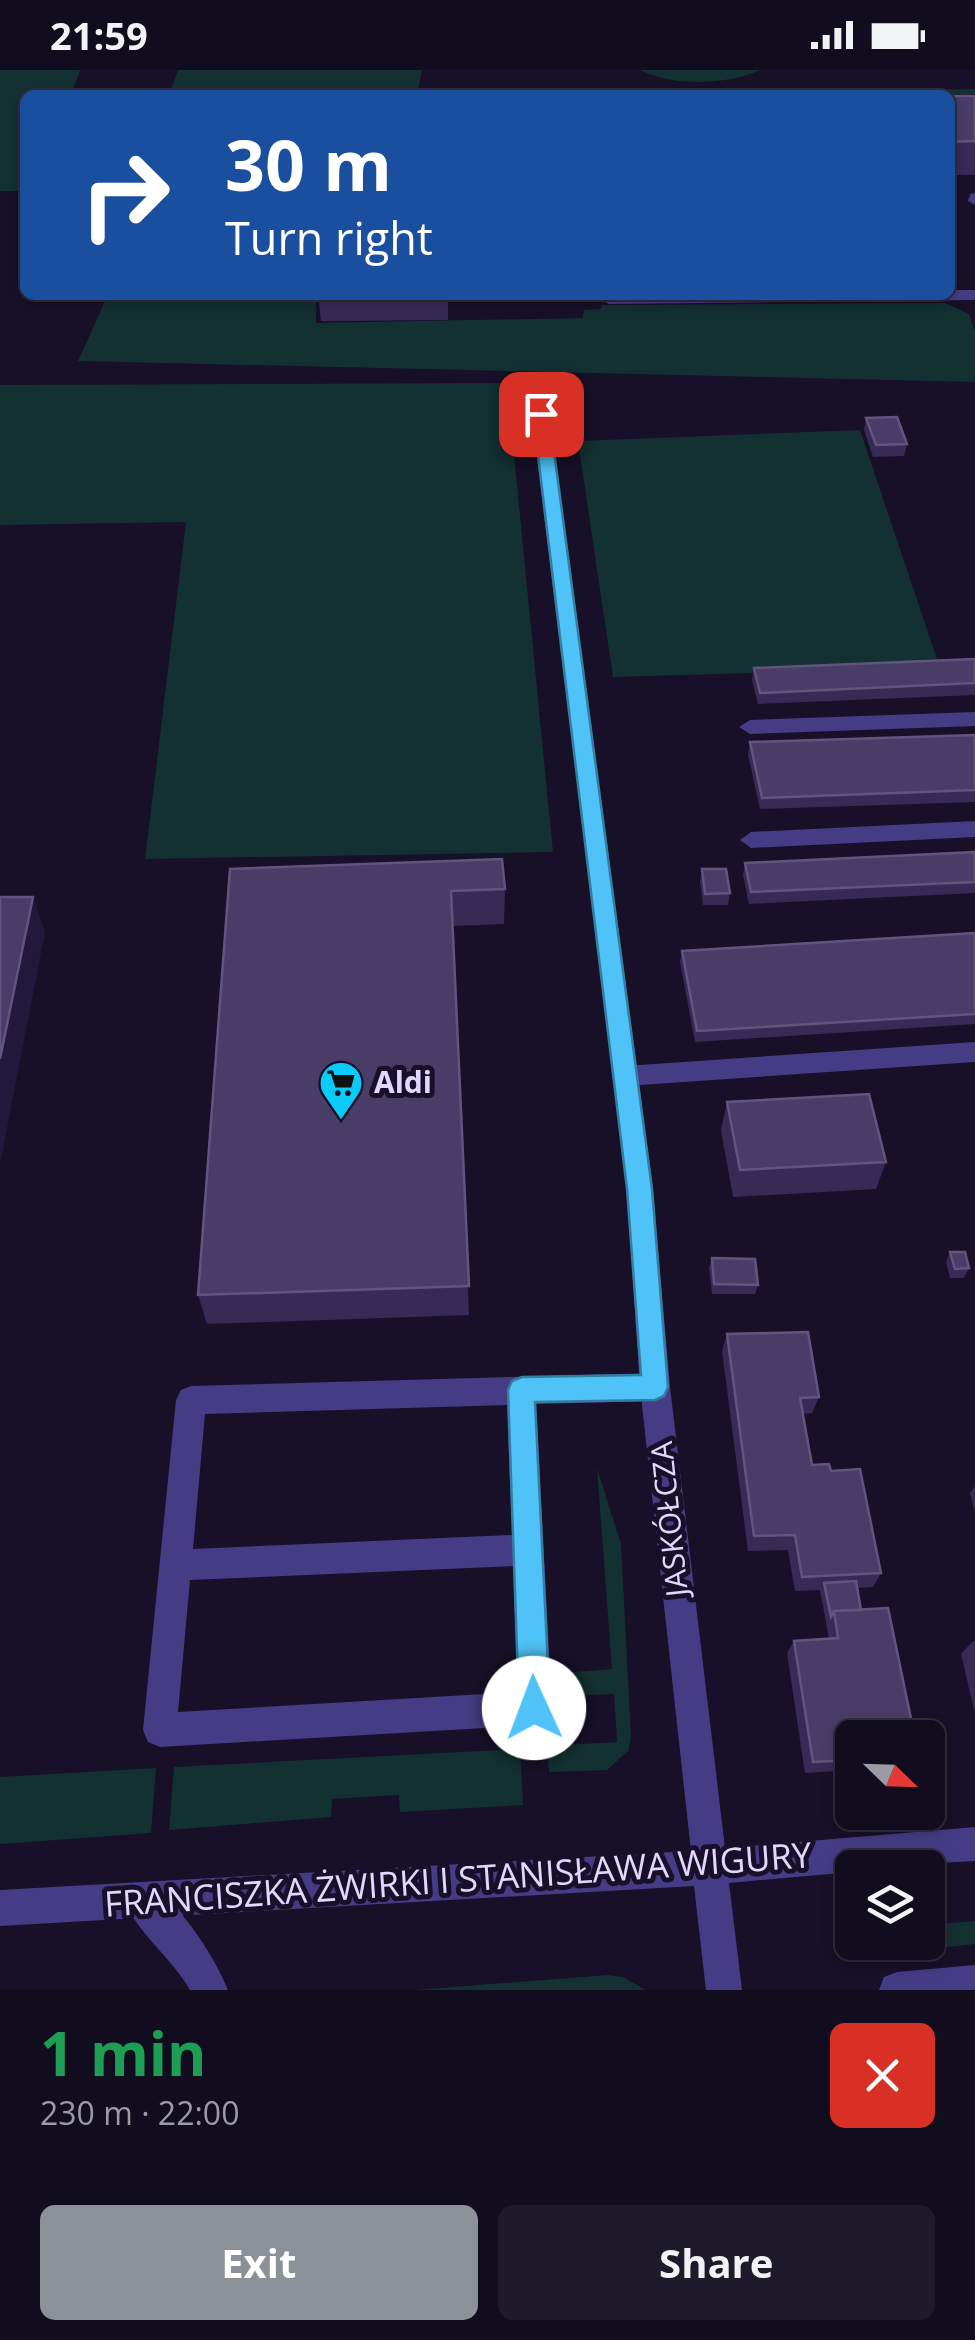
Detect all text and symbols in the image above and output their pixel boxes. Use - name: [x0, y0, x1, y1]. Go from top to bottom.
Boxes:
- text: 21:59: [50, 9, 148, 61]
- text: 30 m: [225, 116, 392, 212]
- icon: right: [60, 130, 190, 260]
- text: Turn right: [225, 207, 433, 268]
- pin: [499, 372, 584, 457]
- icon: arrive: [514, 387, 569, 442]
- supermarket icon: Aldi: [318, 1060, 364, 1121]
- place label: Aldi: [374, 1061, 432, 1102]
- street label: JASKÓŁCZA: [640, 1439, 697, 1602]
- position arrow: [482, 1656, 586, 1760]
- north arrow: [835, 1720, 945, 1830]
- map controls: [835, 1720, 945, 1960]
- street label: FRANCISZKA ŻWIRKI I STANISŁAWA WIGURY: [103, 1830, 814, 1927]
- button: layers: [835, 1850, 945, 1960]
- text: 1 min: [40, 2012, 207, 2094]
- button: close: [830, 2023, 935, 2128]
- text: 230 m · 22:00: [40, 2091, 239, 2134]
- button: Exit: [40, 2205, 478, 2320]
- button: Share: [498, 2205, 935, 2320]

